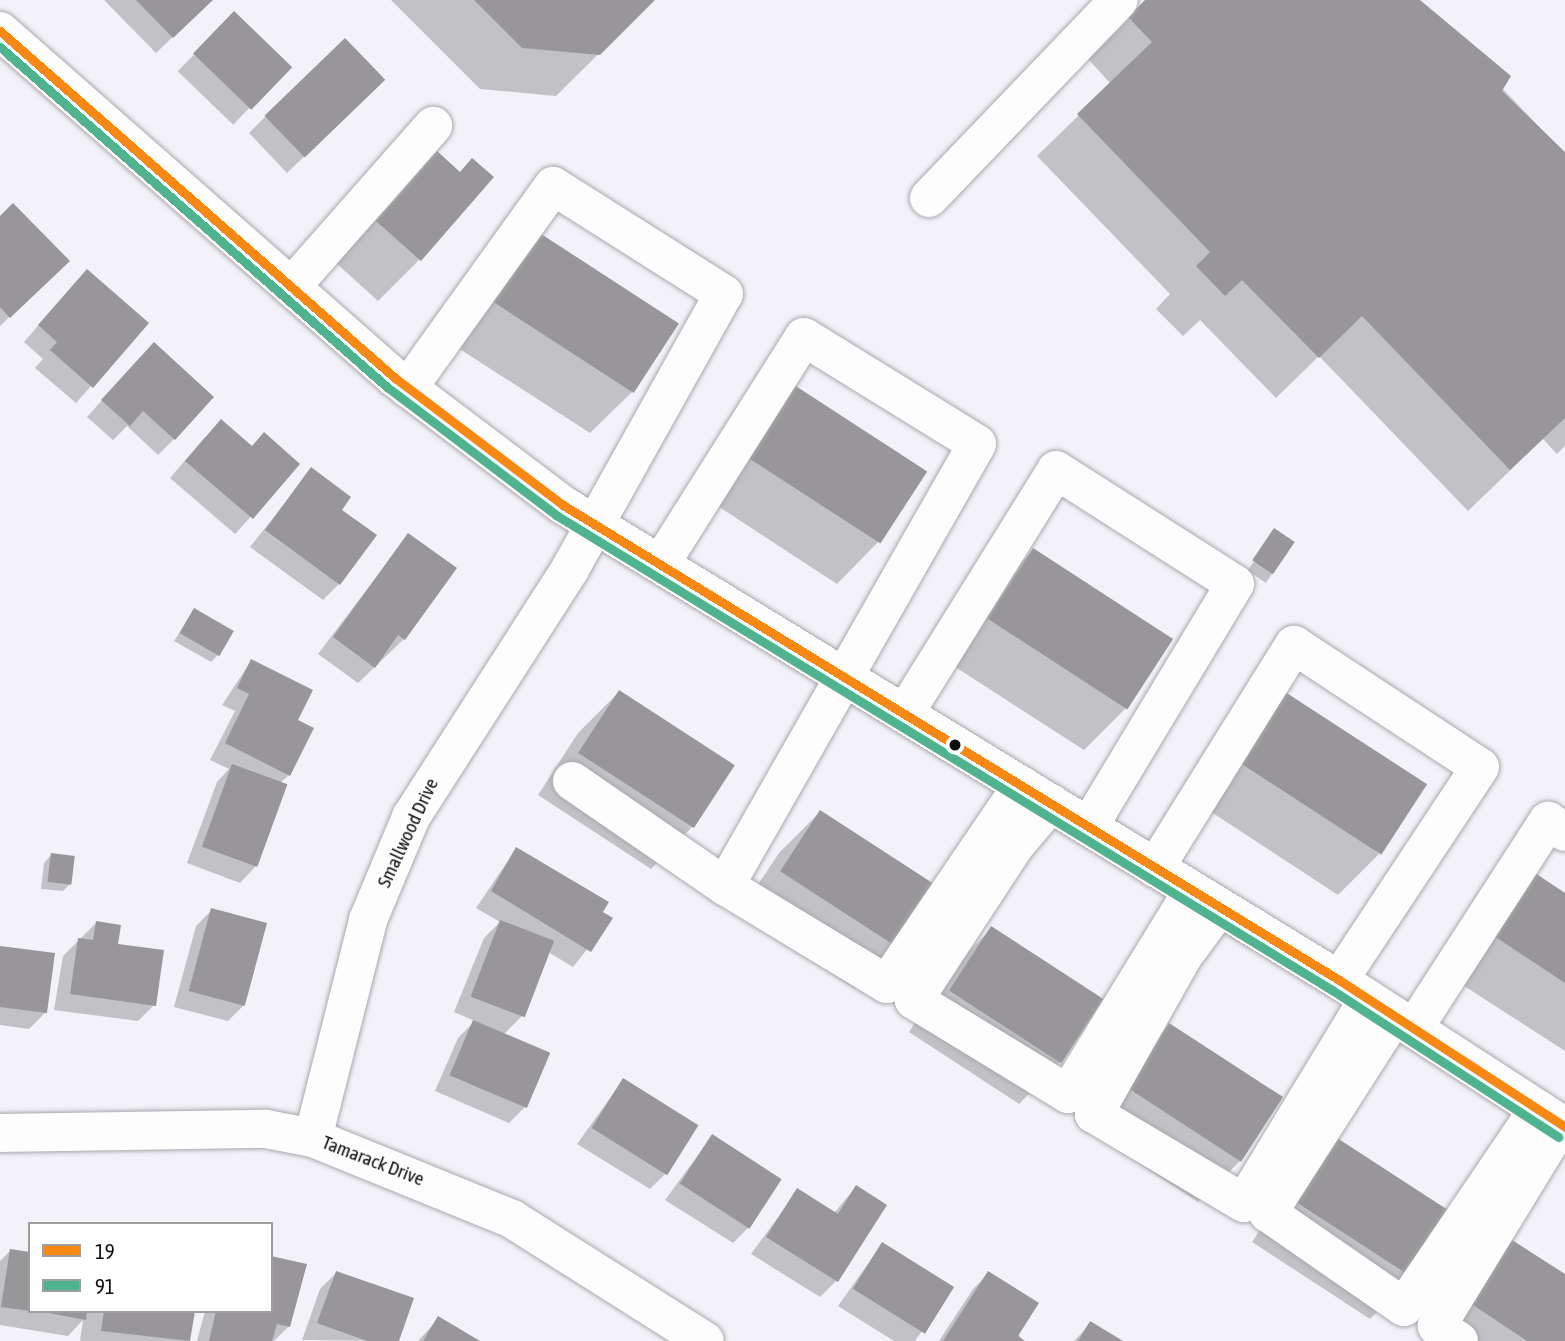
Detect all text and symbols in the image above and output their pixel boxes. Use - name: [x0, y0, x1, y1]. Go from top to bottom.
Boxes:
- unlabelled marker: [948, 738, 962, 752]
- street label: Smallwood Drive: [373, 775, 443, 891]
- street label: Tamarack Drive: [319, 1131, 427, 1191]
- legend: [28, 1222, 273, 1313]
- text: 19: [95, 1239, 115, 1263]
- text: 91: [95, 1274, 115, 1298]

